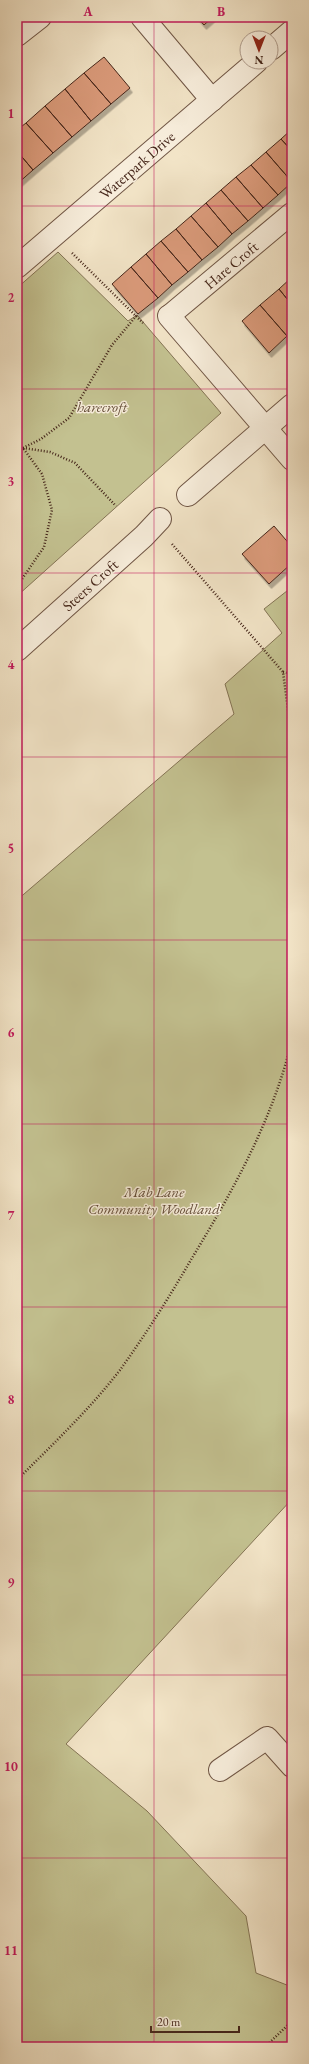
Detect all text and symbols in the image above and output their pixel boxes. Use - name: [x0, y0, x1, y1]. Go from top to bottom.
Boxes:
- text: A: [82, 3, 93, 20]
- text: B: [217, 3, 225, 20]
- north arrow: [239, 30, 279, 70]
- text: N: [254, 53, 263, 67]
- text: 1: [8, 105, 15, 122]
- street label: Waterpark Drive: [95, 127, 179, 203]
- street label: Hare Croft: [200, 237, 262, 293]
- text: 2: [8, 289, 15, 306]
- park label: harecroft: [77, 397, 128, 416]
- text: 3: [8, 473, 15, 490]
- street label: Steers Croft: [58, 555, 122, 615]
- text: 4: [8, 656, 15, 673]
- text: 5: [8, 840, 14, 857]
- text: 6: [8, 1024, 15, 1041]
- park label: Mab Lane Community Woodland: [88, 1182, 220, 1218]
- text: 7: [8, 1207, 15, 1224]
- text: 8: [8, 1391, 15, 1408]
- text: 9: [8, 1574, 15, 1591]
- text: 10: [4, 1758, 18, 1775]
- text: 11: [4, 1942, 18, 1959]
- scale bar: [151, 2008, 239, 2034]
- text: 20 m: [157, 2014, 181, 2030]

